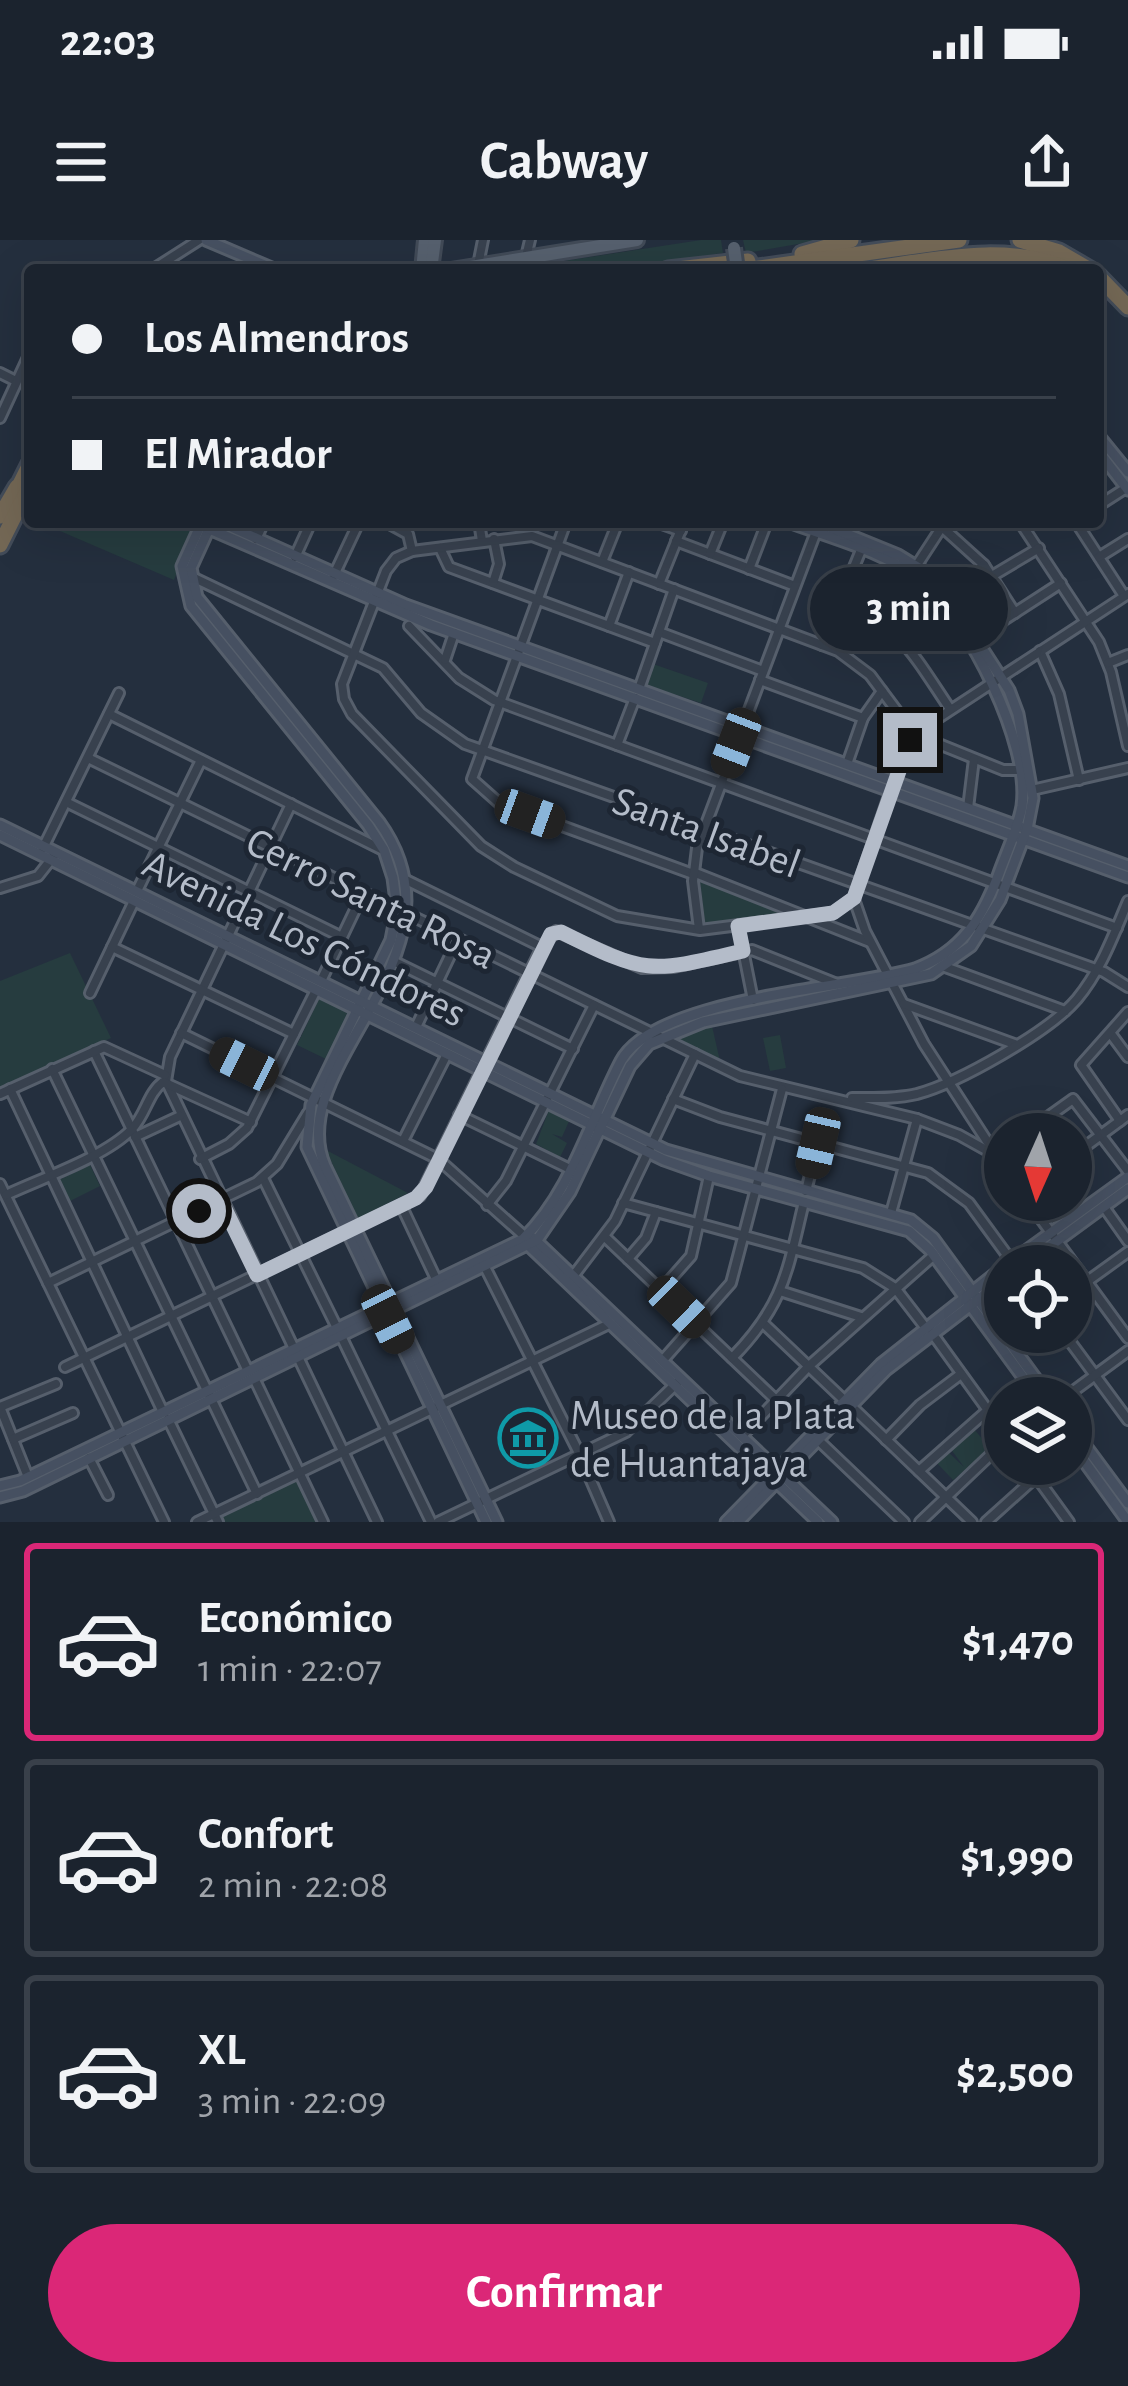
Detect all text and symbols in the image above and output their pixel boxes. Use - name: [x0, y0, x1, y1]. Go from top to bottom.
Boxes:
- text: 22:03: [60, 19, 156, 64]
- icon: menu: [48, 129, 114, 195]
- icon: share: [1014, 129, 1080, 195]
- text: Cabway: [480, 135, 648, 189]
- text: Los Almendros: [144, 316, 409, 361]
- text: El Mirador: [144, 432, 332, 477]
- callout: 3 min: [811, 566, 1009, 650]
- text: 3 min: [867, 589, 951, 628]
- car: [706, 703, 766, 783]
- route end: [883, 713, 937, 767]
- street label: Santa Isabel: [607, 780, 806, 886]
- car: [490, 785, 570, 843]
- street label: Cerro Santa Rosa: [240, 820, 502, 977]
- street label: Avenida Los Cóndores: [136, 843, 472, 1035]
- car: [204, 1032, 284, 1096]
- car: [792, 1104, 844, 1182]
- north arrow: [984, 1113, 1092, 1221]
- map controls: [984, 1113, 1092, 1485]
- route start: [172, 1184, 226, 1238]
- button: locate: [984, 1245, 1092, 1353]
- car: [641, 1269, 717, 1345]
- car: [356, 1279, 420, 1359]
- button: layers: [984, 1377, 1092, 1485]
- place label: Museo de la Plata de Huantajaya: [570, 1395, 855, 1485]
- museum icon: Museo de la Plata de Huantajaya: [497, 1407, 559, 1469]
- icon: car: [54, 1588, 162, 1696]
- text: Económico: [198, 1596, 393, 1641]
- text: $1,470: [962, 1619, 1074, 1664]
- text: 1 min · 22:07: [198, 1650, 382, 1689]
- icon: car: [54, 1804, 162, 1912]
- text: Confort: [198, 1812, 333, 1857]
- text: $1,990: [960, 1835, 1074, 1880]
- text: 2 min · 22:08: [198, 1866, 388, 1905]
- icon: car: [54, 2020, 162, 2128]
- text: XL: [198, 2028, 246, 2073]
- text: $2,500: [956, 2051, 1074, 2096]
- text: 3 min · 22:09: [198, 2082, 386, 2121]
- button: Confirmar: [48, 2224, 1080, 2362]

